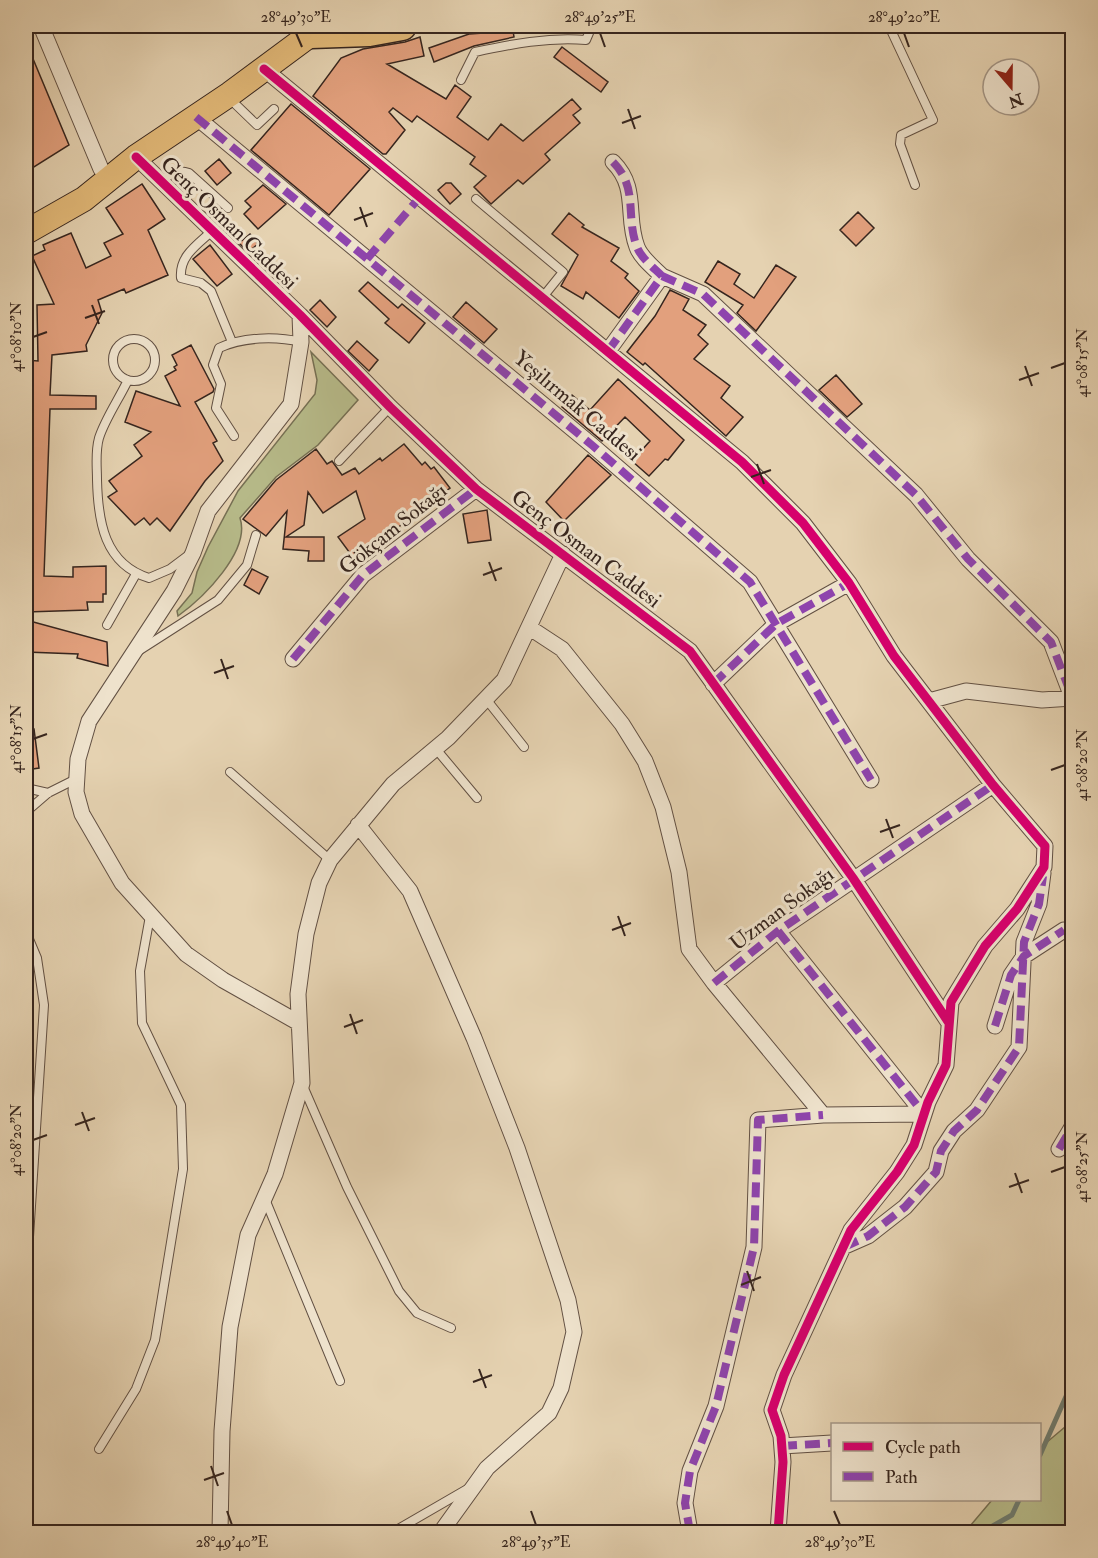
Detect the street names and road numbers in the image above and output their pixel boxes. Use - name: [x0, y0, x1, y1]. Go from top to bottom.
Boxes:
- street label: Genç Osman Caddesi: [155, 151, 304, 296]
- street label: Yeşilırmak Caddesi: [508, 345, 647, 468]
- street label: Gökçam Sokağı: [333, 477, 453, 581]
- street label: Genç Osman Caddesi: [506, 484, 667, 614]
- street label: Uzman Sokağı: [724, 861, 840, 957]

